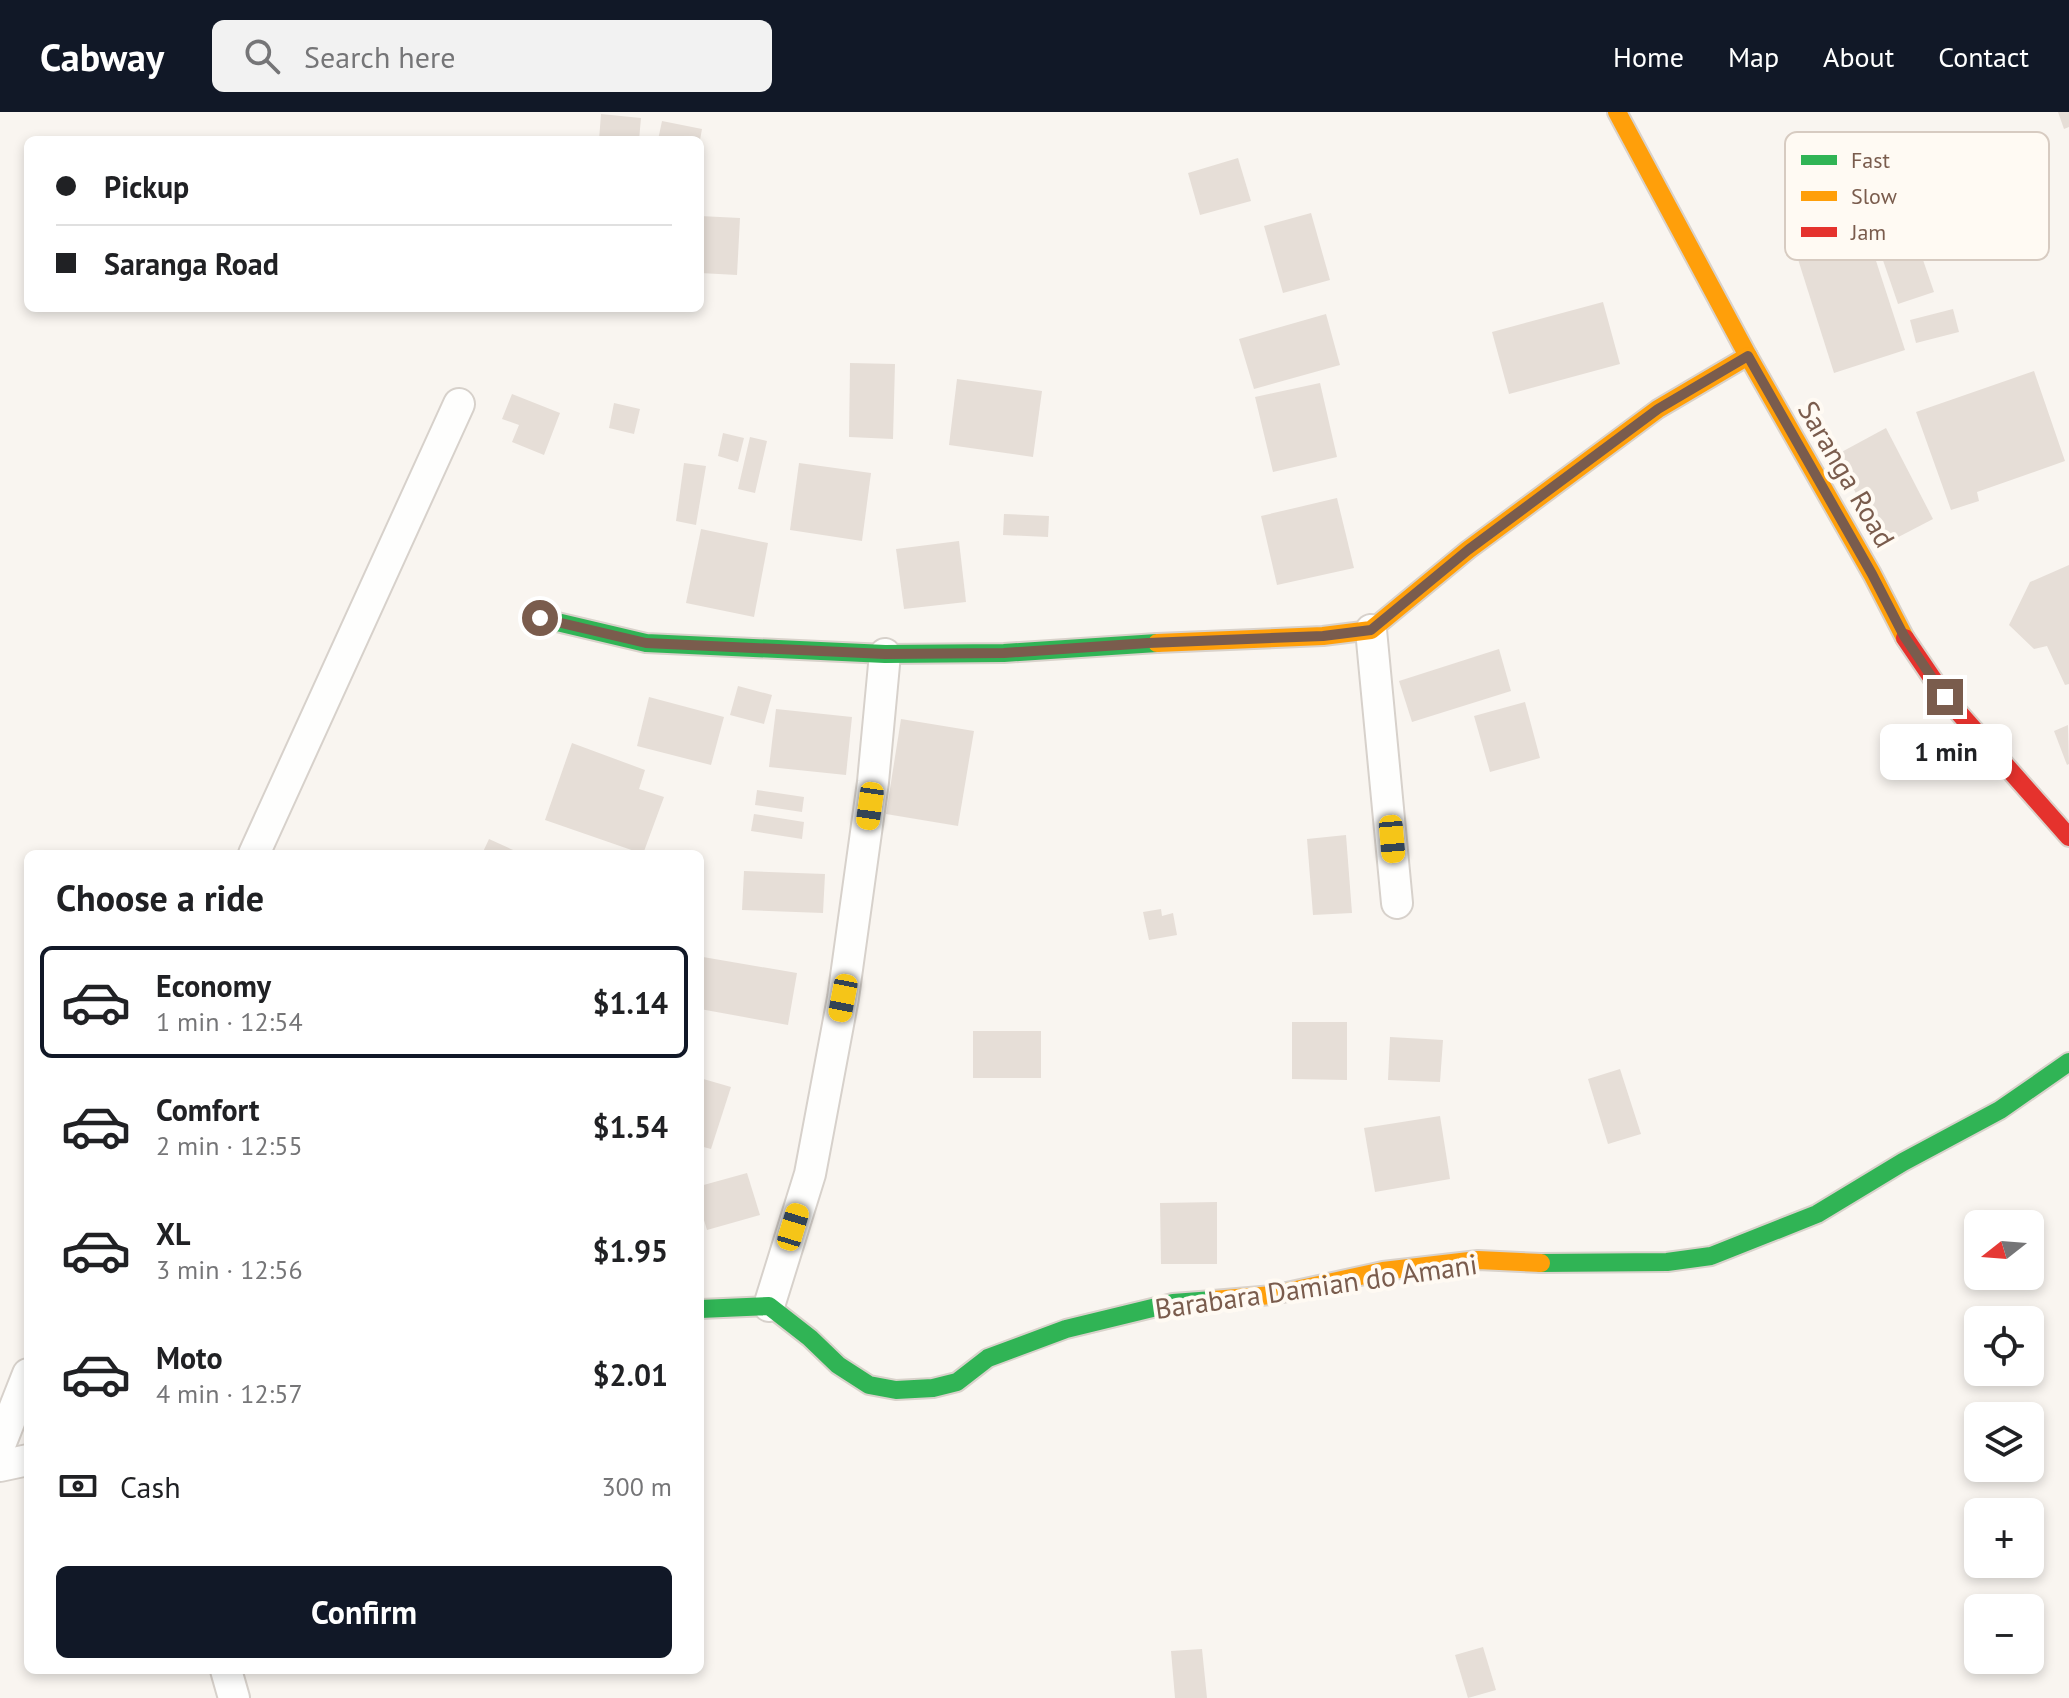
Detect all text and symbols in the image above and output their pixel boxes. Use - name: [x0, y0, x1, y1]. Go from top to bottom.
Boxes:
- search box: [212, 20, 772, 92]
- text: Cabway: [40, 32, 164, 81]
- icon: search: [240, 34, 284, 78]
- text: Search here: [304, 37, 455, 76]
- text: Home: [1613, 38, 1684, 75]
- text: Map: [1728, 38, 1779, 75]
- text: About: [1823, 38, 1894, 75]
- text: Contact: [1938, 38, 2029, 75]
- legend: [1785, 132, 2049, 260]
- text: Fast: [1851, 146, 1891, 174]
- text: Pickup: [104, 167, 189, 206]
- text: Slow: [1851, 182, 1897, 210]
- text: Jam: [1850, 218, 1886, 246]
- text: Saranga Road: [104, 244, 279, 283]
- street label: Saranga Road: [1790, 394, 1904, 554]
- route start: [522, 600, 558, 636]
- route end: [1927, 679, 1963, 715]
- callout: 1 min: [1879, 725, 2011, 781]
- text: 1 min: [1914, 735, 1978, 768]
- car: [855, 781, 885, 831]
- car: [1378, 814, 1406, 864]
- text: Choose a ride: [56, 874, 264, 921]
- icon: car: [60, 966, 132, 1038]
- text: Economy: [156, 966, 271, 1005]
- car: [827, 972, 859, 1024]
- text: $1.14: [593, 983, 668, 1022]
- text: 1 min · 12:54: [156, 1005, 303, 1038]
- icon: car: [60, 1090, 132, 1162]
- text: Comfort: [156, 1090, 259, 1129]
- text: $1.54: [593, 1107, 668, 1146]
- text: 2 min · 12:55: [156, 1129, 303, 1162]
- car: [775, 1201, 811, 1253]
- north arrow: [1964, 1210, 2044, 1290]
- map controls: [1964, 1210, 2044, 1674]
- icon: car: [60, 1214, 132, 1286]
- text: XL: [156, 1214, 190, 1253]
- text: $1.95: [593, 1231, 668, 1270]
- street label: Barabara Damian do Amani: [1152, 1245, 1480, 1327]
- text: 3 min · 12:56: [156, 1253, 303, 1286]
- button: locate: [1964, 1306, 2044, 1386]
- icon: car: [60, 1338, 132, 1410]
- text: Moto: [156, 1338, 223, 1377]
- text: $2.01: [593, 1355, 668, 1394]
- text: 4 min · 12:57: [156, 1377, 303, 1410]
- button: layers: [1964, 1402, 2044, 1482]
- icon: cash: [56, 1464, 100, 1508]
- text: Cash: [120, 1467, 181, 1506]
- text: 300 m: [601, 1470, 672, 1503]
- button: +: [1964, 1498, 2044, 1578]
- button: Confirm: [56, 1566, 672, 1658]
- button: −: [1964, 1594, 2044, 1674]

